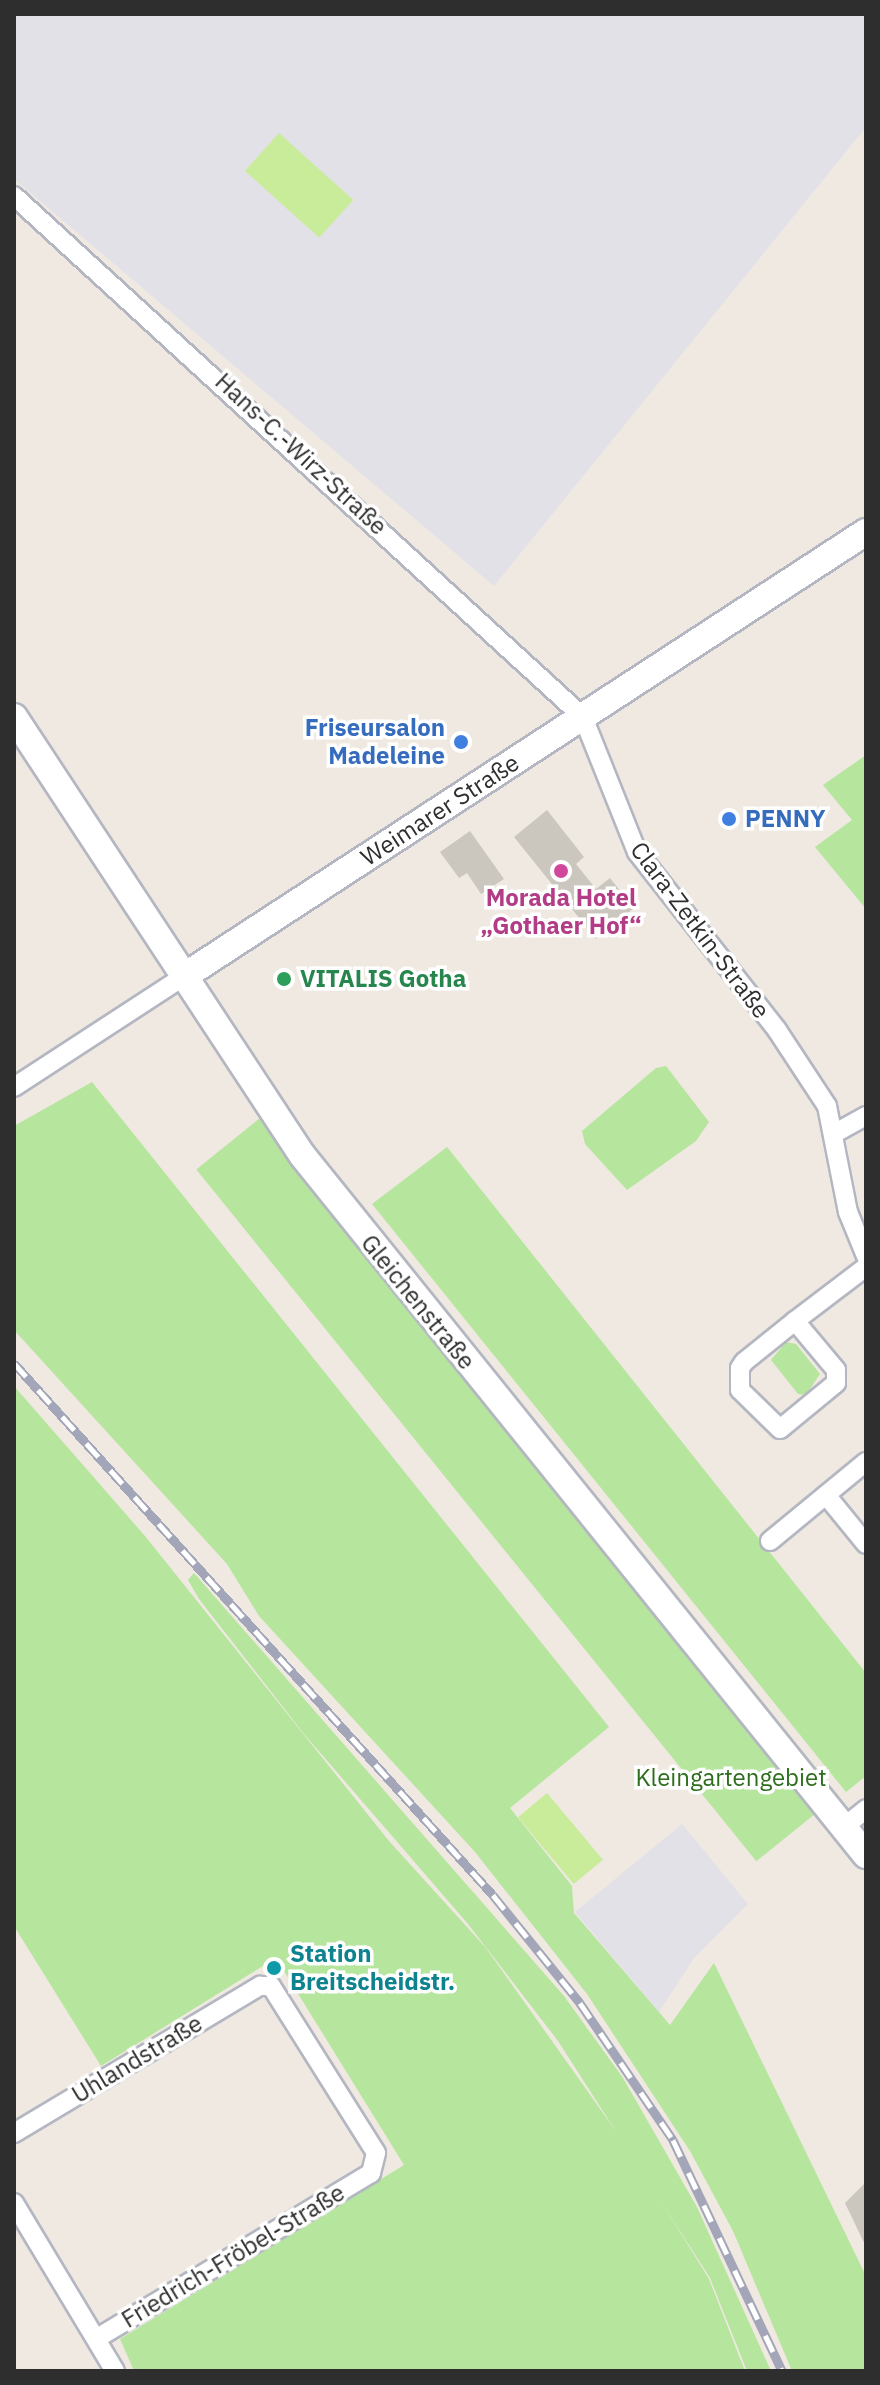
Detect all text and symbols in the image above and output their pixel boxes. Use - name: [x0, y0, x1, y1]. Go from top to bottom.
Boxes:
- street label: Hans-C.-Wirz-Straße: [209, 367, 393, 541]
- place label: Friseursalon Madeleine: [305, 714, 445, 770]
- marker: Friseursalon Madeleine: [452, 733, 470, 751]
- street label: Weimarer Straße: [356, 748, 524, 872]
- place label: PENNY: [745, 805, 826, 833]
- marker: PENNY: [720, 810, 738, 828]
- street label: Clara-Zetkin-Straße: [624, 836, 776, 1024]
- marker: Morada Hotel „Gothaer Hof“: [552, 862, 570, 880]
- place label: Morada Hotel „Gothaer Hof“: [480, 884, 642, 940]
- place label: VITALIS Gotha: [300, 965, 466, 993]
- marker: VITALIS Gotha: [275, 970, 293, 988]
- street label: Gleichenstraße: [355, 1229, 481, 1375]
- park label: Kleingartengebiet: [635, 1764, 827, 1792]
- place label: Station Breitscheidstr.: [290, 1940, 455, 1996]
- marker: Station Breitscheidstr.: [265, 1959, 283, 1977]
- street label: Uhlandstraße: [67, 2009, 207, 2109]
- street label: Friedrich-Fröbel-Straße: [116, 2178, 350, 2334]

